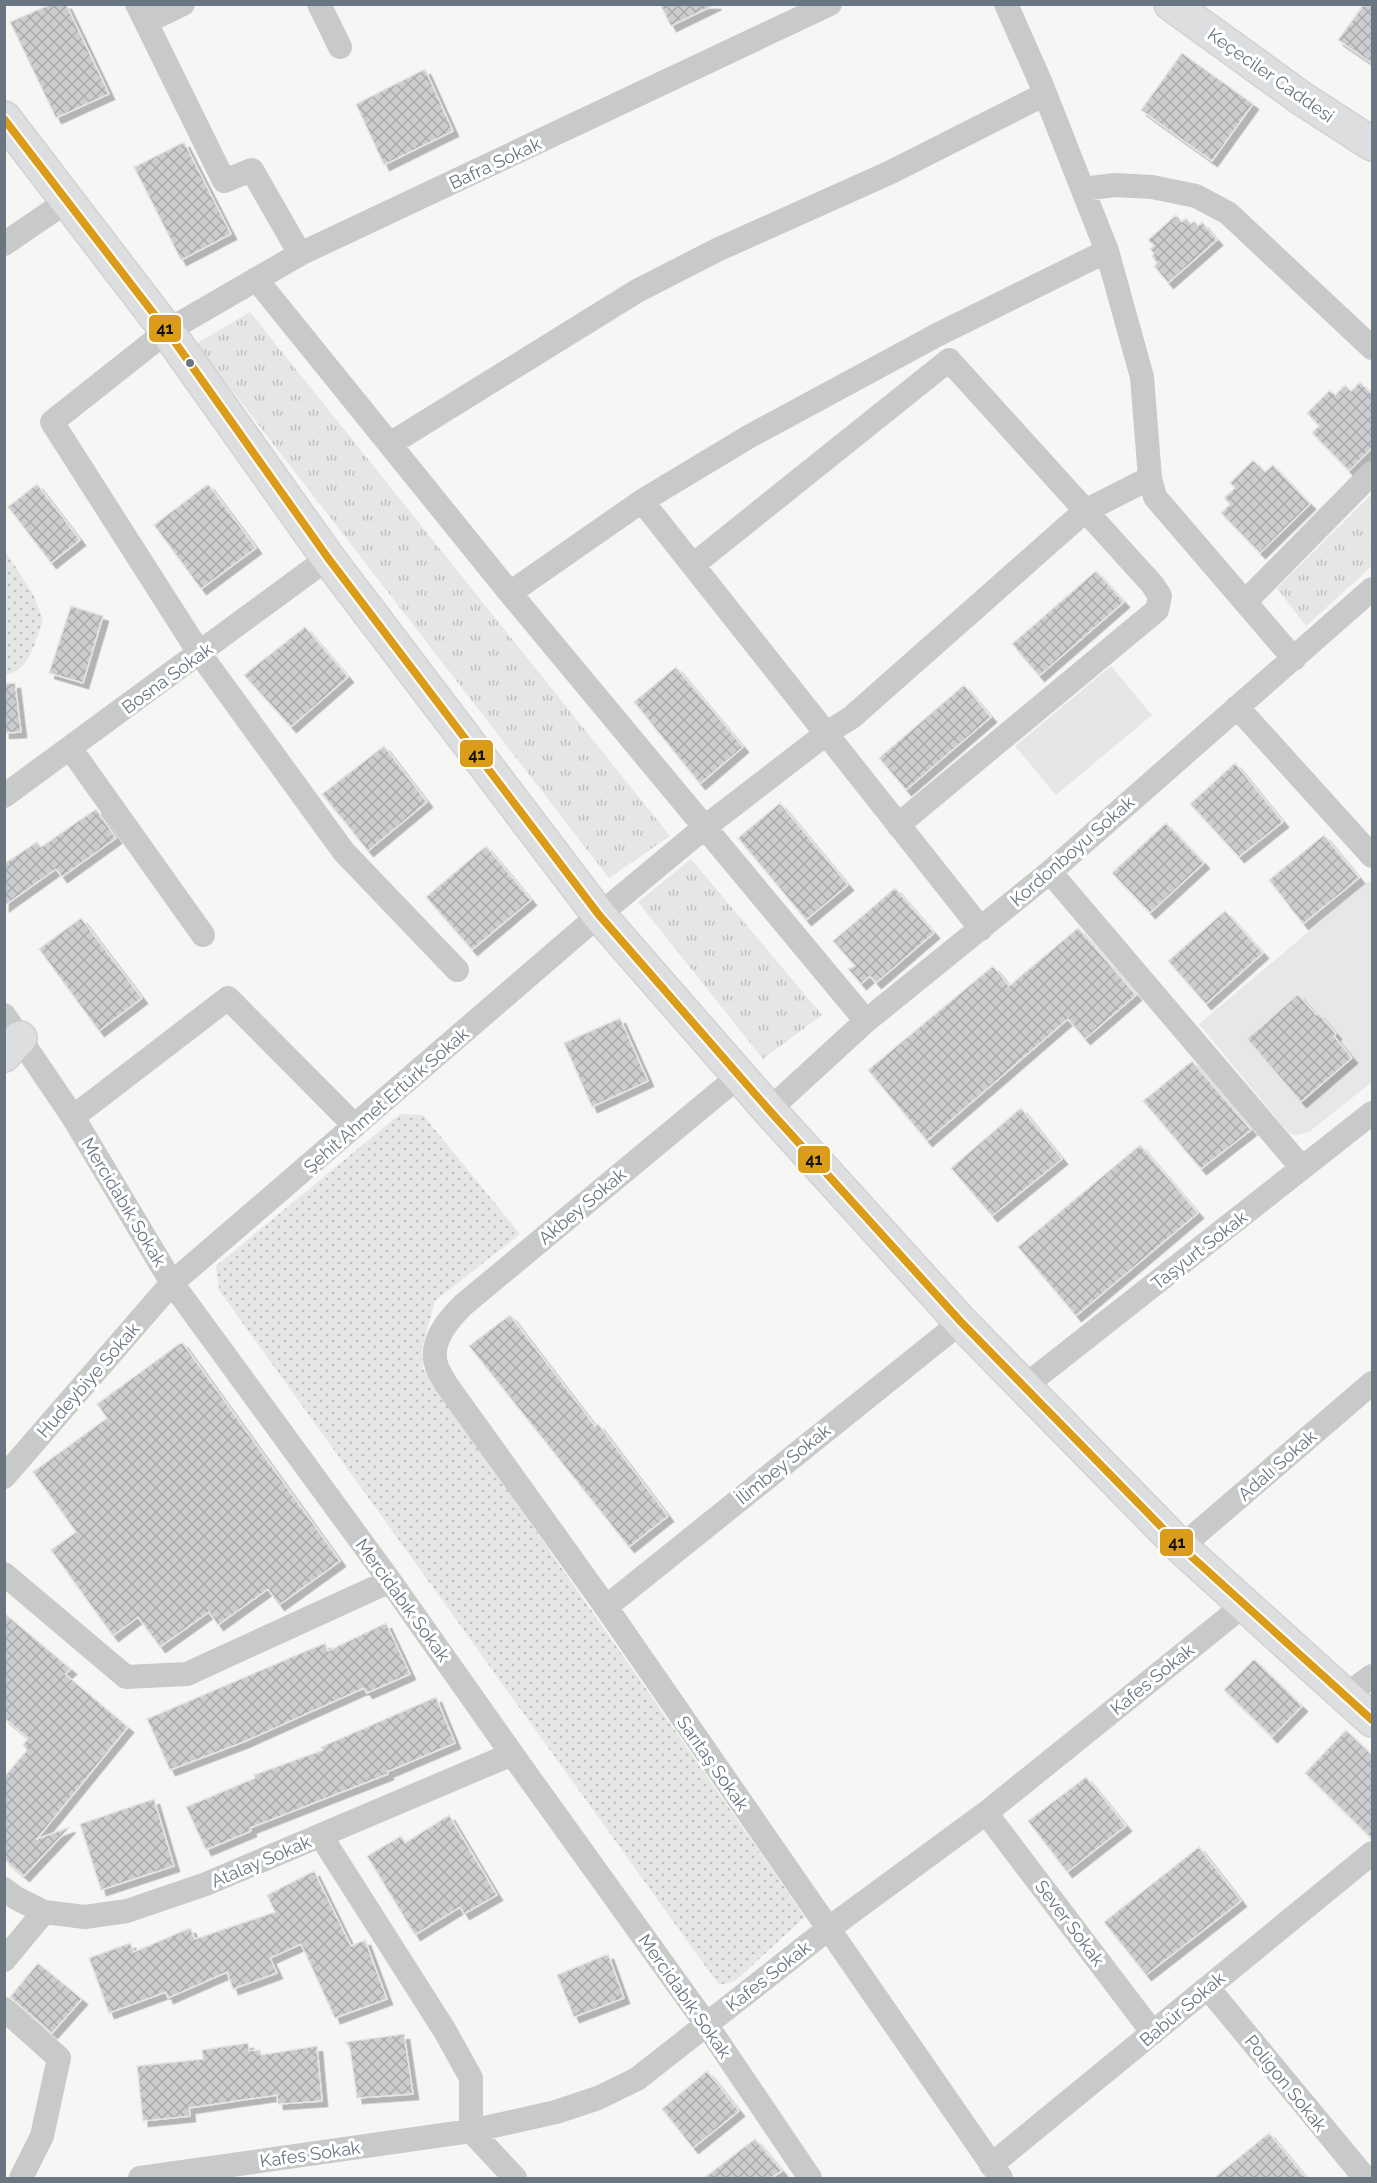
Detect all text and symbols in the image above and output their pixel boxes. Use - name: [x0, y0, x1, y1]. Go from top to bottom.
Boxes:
- street label: Keçeciler Caddesi: [1204, 24, 1338, 126]
- street label: Bafra Sokak: [446, 132, 545, 193]
- line badge: 41: [148, 314, 182, 343]
- text: 41: [156, 319, 174, 338]
- unlabelled marker: [184, 357, 196, 369]
- street label: Bosna Sokak: [118, 638, 217, 718]
- line badge: 41: [459, 739, 494, 768]
- text: 41: [468, 745, 486, 764]
- street label: Kordonboyu Sokak: [1006, 791, 1139, 910]
- street label: Şehit Ahmet Ertürk Sokak: [299, 1023, 473, 1177]
- street label: Mercidabık Sokak: [77, 1134, 171, 1271]
- line badge: 41: [797, 1145, 831, 1174]
- text: 41: [805, 1150, 823, 1169]
- street label: Akbey Sokak: [534, 1163, 630, 1249]
- street label: Taşyurt Sokak: [1147, 1206, 1251, 1294]
- street label: Hudeybiye Sokak: [32, 1318, 144, 1442]
- street label: İlimbey Sokak: [731, 1419, 835, 1509]
- street label: Adalı Sokak: [1234, 1425, 1321, 1505]
- line badge: 41: [1159, 1528, 1194, 1557]
- text: 41: [1168, 1533, 1186, 1552]
- street label: Mercidabık Sokak: [351, 1534, 455, 1666]
- street label: Kafes Sokak: [1106, 1639, 1198, 1719]
- street label: Sarıtaş Sokak: [673, 1712, 754, 1815]
- street label: Atalay Sokak: [208, 1830, 314, 1891]
- street label: Sever Sokak: [1031, 1876, 1109, 1970]
- street label: Mercidabık Sokak: [634, 1930, 736, 2062]
- street label: Kafes Sokak: [722, 1936, 815, 2015]
- street label: Babür Sokak: [1135, 1967, 1229, 2051]
- street label: Poligon Sokak: [1241, 2031, 1332, 2136]
- street label: Kafes Sokak: [258, 2136, 362, 2171]

